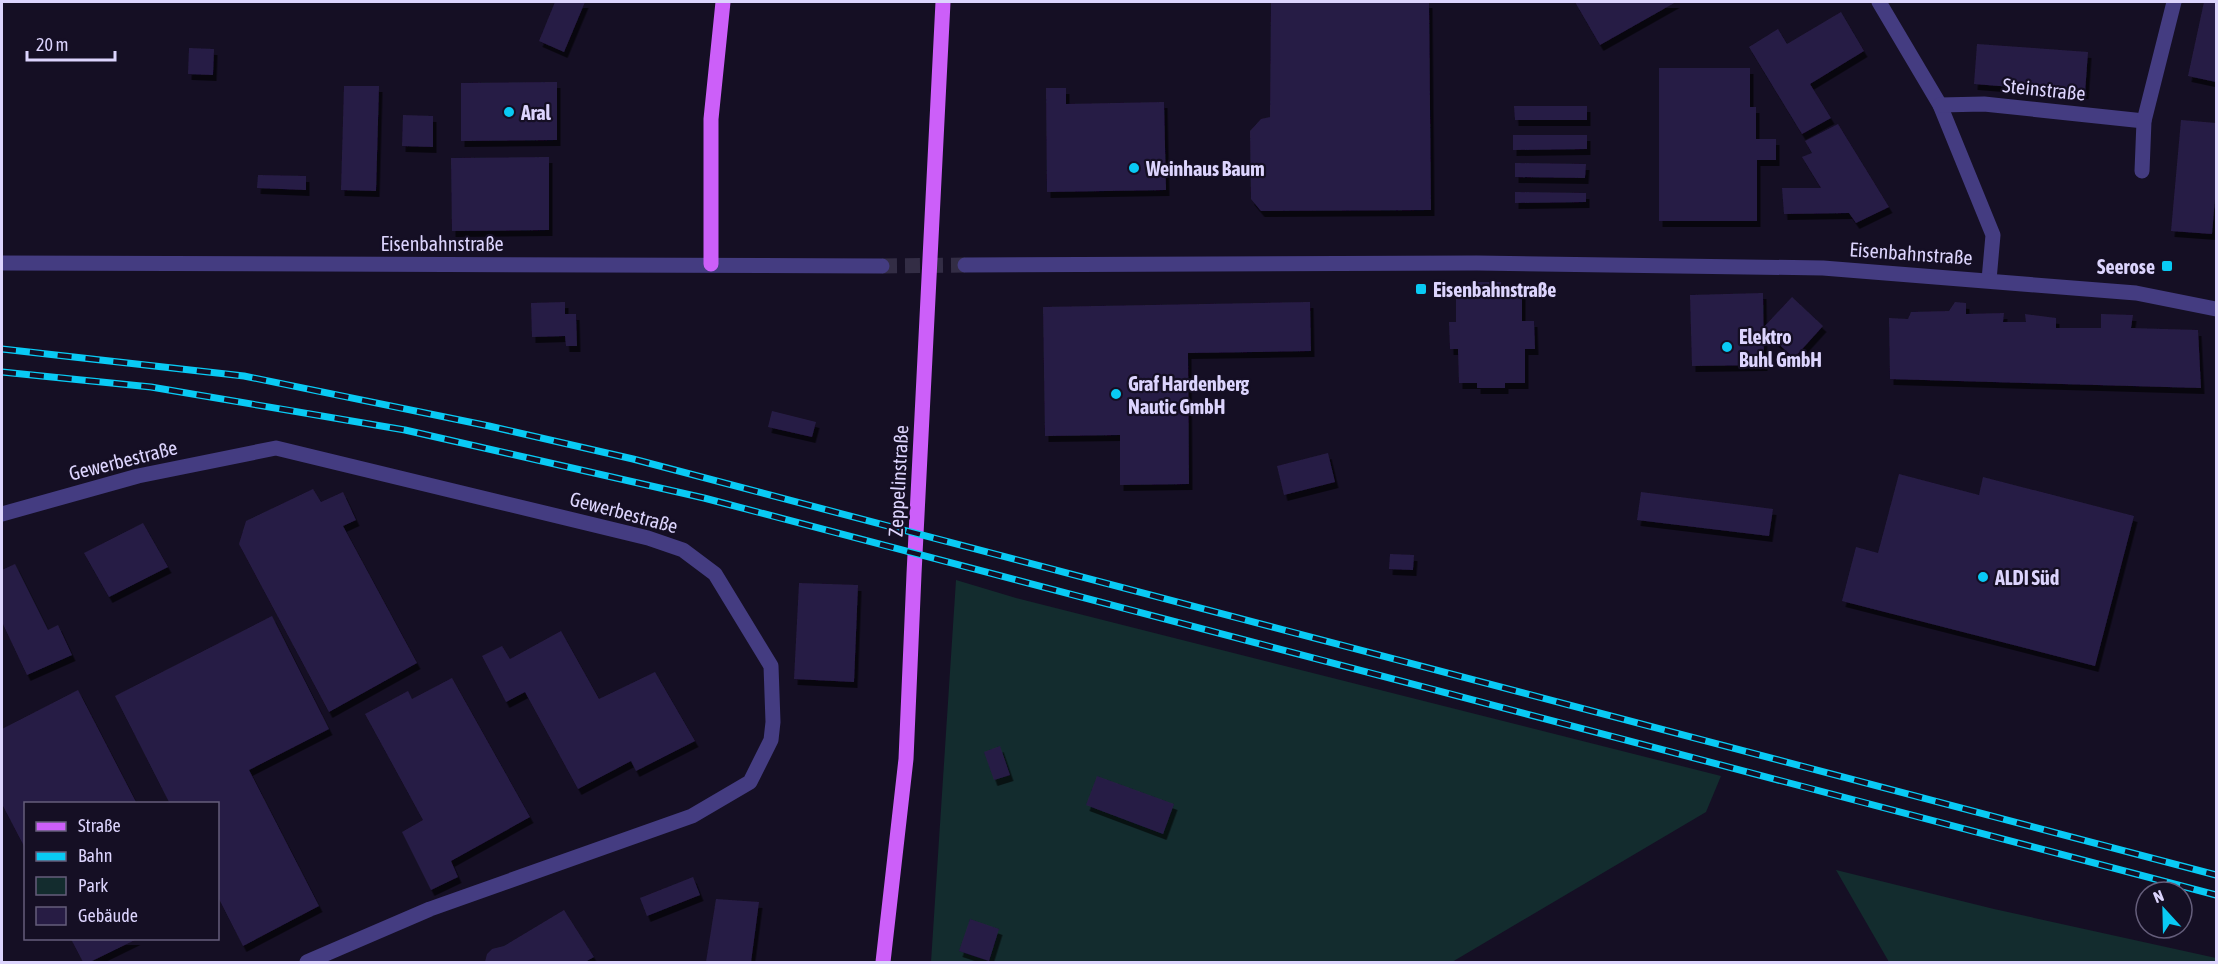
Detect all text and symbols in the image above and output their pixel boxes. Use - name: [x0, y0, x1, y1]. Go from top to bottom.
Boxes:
- scale bar: [27, 24, 116, 62]
- text: 20 m: [36, 34, 68, 55]
- street label: Steinstraße: [2001, 73, 2087, 105]
- place label: Aral: [520, 101, 552, 124]
- marker: Aral: [502, 105, 516, 119]
- place label: Weinhaus Baum: [1145, 157, 1265, 180]
- marker: Weinhaus Baum: [1127, 161, 1141, 175]
- street label: Eisenbahnstraße: [380, 232, 504, 255]
- street label: Eisenbahnstraße: [1849, 237, 1973, 269]
- place label: Seerose: [2097, 255, 2155, 278]
- marker: Seerose: [2160, 259, 2174, 273]
- place label: Eisenbahnstraße: [1433, 278, 1556, 301]
- marker: Eisenbahnstraße: [1414, 282, 1428, 296]
- place label: Elektro Buhl GmbH: [1739, 325, 1822, 371]
- marker: Elektro Buhl GmbH: [1720, 340, 1734, 354]
- place label: Graf Hardenberg Nautic GmbH: [1128, 372, 1250, 418]
- marker: Graf Hardenberg Nautic GmbH: [1109, 387, 1123, 401]
- street label: Zeppelinstraße: [884, 425, 912, 537]
- street label: Gewerbestraße: [66, 435, 180, 485]
- street label: Gewerbestraße: [567, 487, 681, 537]
- place label: ALDI Süd: [1994, 566, 2059, 589]
- marker: ALDI Süd: [1976, 570, 1990, 584]
- legend: [24, 802, 219, 940]
- text: Straße: [78, 815, 121, 836]
- text: Bahn: [78, 845, 112, 866]
- text: Park: [78, 875, 108, 896]
- north arrow: [2134, 880, 2194, 940]
- text: N: [2151, 886, 2166, 906]
- text: Gebäude: [78, 905, 138, 926]

